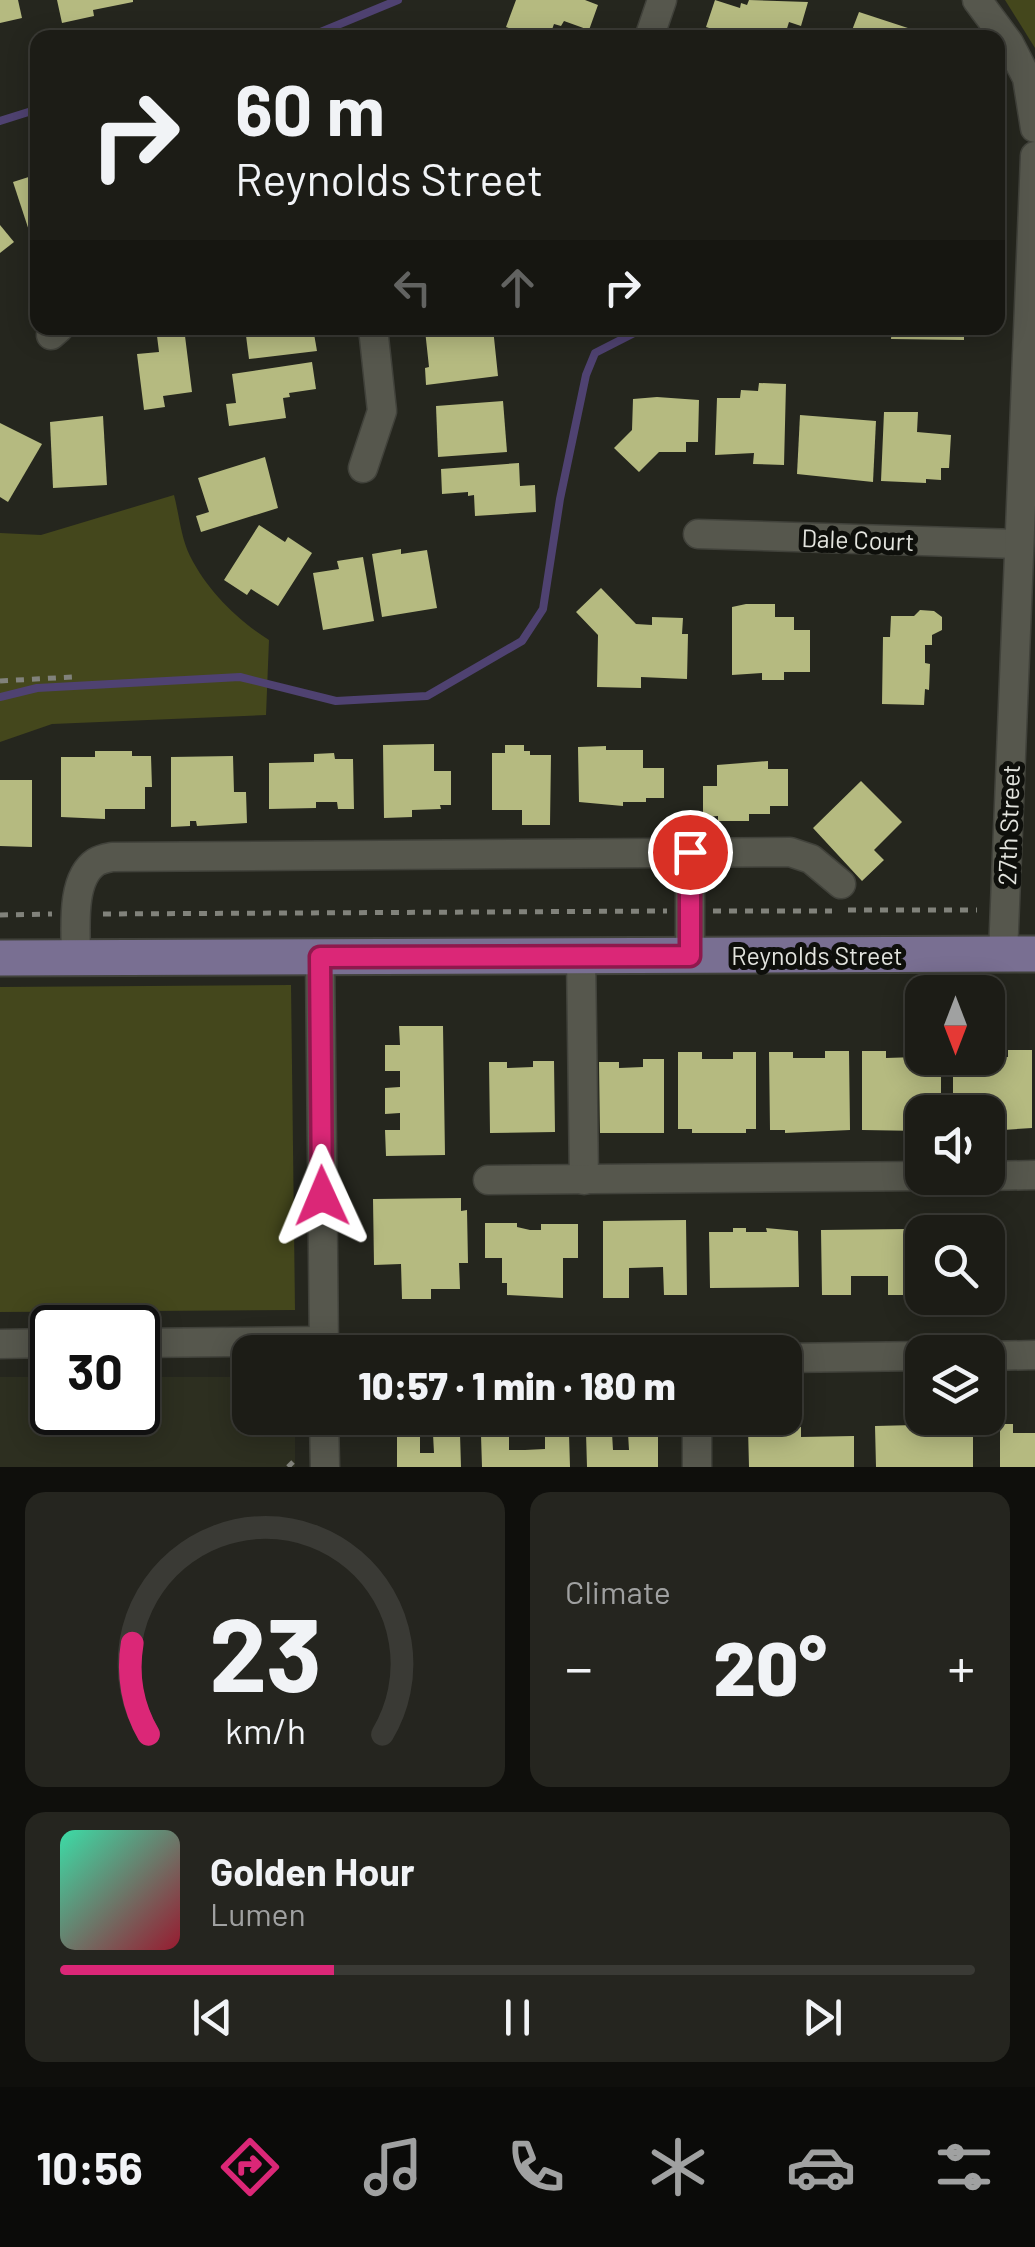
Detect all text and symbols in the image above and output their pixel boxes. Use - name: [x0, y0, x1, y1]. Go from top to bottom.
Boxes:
- text: 60 m: [235, 66, 385, 150]
- icon: right: [70, 70, 200, 200]
- text: Reynolds Street: [235, 151, 543, 205]
- icon: left: [385, 260, 440, 315]
- icon: ahead: [490, 260, 545, 315]
- icon: right: [595, 260, 650, 315]
- street label: Dale Court: [801, 522, 915, 556]
- street label: 27th Street: [991, 764, 1025, 886]
- pin: [648, 810, 733, 895]
- icon: arrive: [663, 825, 718, 880]
- street label: Reynolds Street: [731, 940, 903, 970]
- north arrow: [905, 975, 1005, 1075]
- map controls: [905, 975, 1005, 1435]
- button: sound: [905, 1095, 1005, 1195]
- position arrow: [270, 1144, 374, 1248]
- button: search: [905, 1215, 1005, 1315]
- speed limit sign: 30: [30, 1305, 160, 1435]
- button: layers: [905, 1335, 1005, 1435]
- text: 10:57 · 1 min · 180 m: [358, 1362, 676, 1408]
- text: Climate: [565, 1572, 671, 1610]
- text: 23: [209, 1588, 321, 1713]
- text: 20°: [713, 1621, 827, 1711]
- text: −: [565, 1633, 593, 1699]
- text: +: [947, 1633, 975, 1699]
- text: km/h: [225, 1708, 305, 1751]
- text: Golden Hour: [210, 1848, 415, 1894]
- text: Lumen: [210, 1894, 306, 1932]
- icon: previous: [185, 1990, 240, 2045]
- icon: pause: [490, 1990, 545, 2045]
- icon: next: [795, 1990, 850, 2045]
- icon: directions: [215, 2132, 285, 2202]
- icon: music: [358, 2132, 428, 2202]
- icon: phone: [501, 2132, 571, 2202]
- icon: climate: [643, 2132, 713, 2202]
- icon: car: [786, 2132, 856, 2202]
- icon: filters: [929, 2132, 999, 2202]
- text: 10:56: [36, 2140, 143, 2194]

